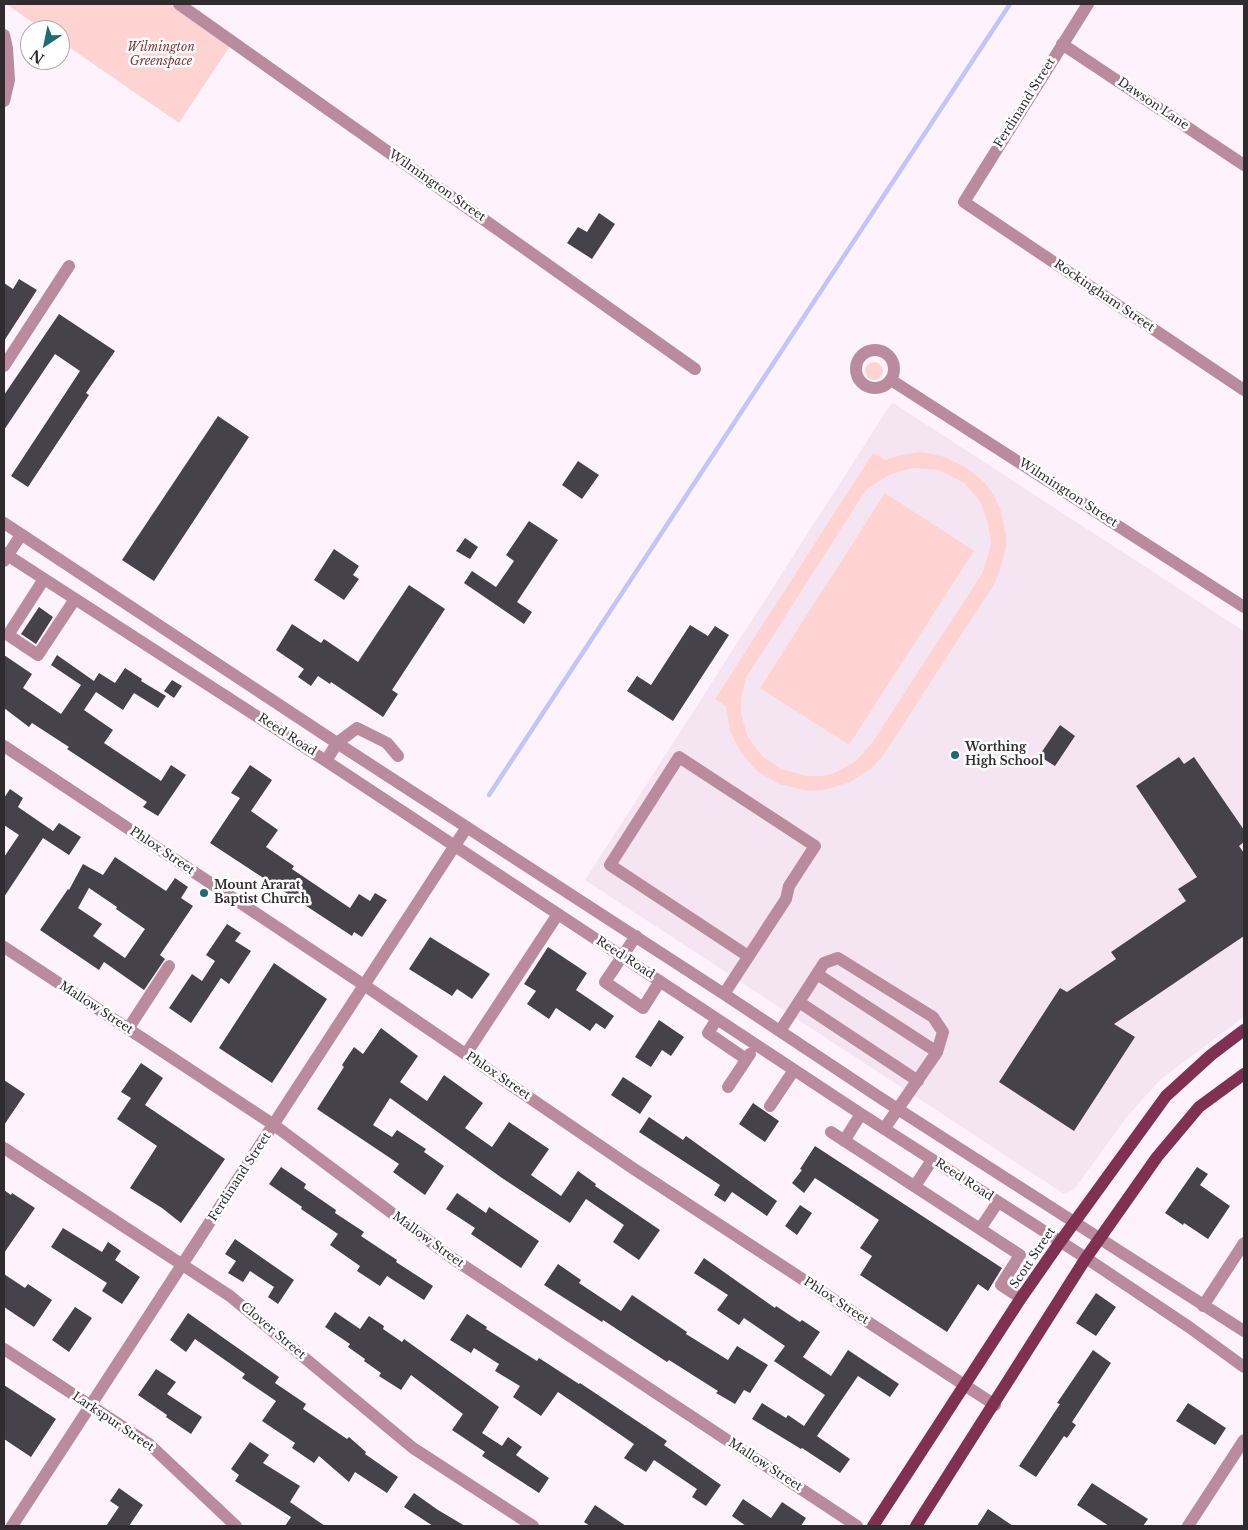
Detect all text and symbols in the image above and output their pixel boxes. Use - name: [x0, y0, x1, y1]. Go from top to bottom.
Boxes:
- north arrow: [20, 20, 70, 70]
- park label: Wilmington Greenspace: [127, 41, 195, 69]
- text: N: [27, 45, 48, 68]
- street label: Ferdinand Street: [992, 55, 1058, 151]
- street label: Dawson Lane: [1115, 75, 1191, 133]
- street label: Wilmington Street: [386, 147, 488, 225]
- street label: Rockingham Street: [1051, 257, 1157, 335]
- street label: Wilmington Street: [1016, 456, 1120, 530]
- street label: Reed Road: [255, 711, 319, 759]
- place label: Worthing High School: [965, 741, 1043, 769]
- marker: Worthing High School: [949, 749, 961, 761]
- street label: Phlox Street: [127, 824, 197, 878]
- place label: Mount Ararat Baptist Church: [214, 879, 309, 907]
- marker: Mount Ararat Baptist Church: [198, 887, 210, 899]
- street label: Reed Road: [593, 934, 657, 982]
- street label: Mallow Street: [56, 979, 136, 1037]
- street label: Phlox Street: [463, 1049, 533, 1103]
- street label: Ferdinand Street: [206, 1130, 274, 1224]
- street label: Reed Road: [932, 1156, 996, 1204]
- street label: Mallow Street: [389, 1209, 467, 1271]
- street label: Scott Street: [1007, 1225, 1059, 1291]
- street label: Phlox Street: [801, 1275, 871, 1327]
- street label: Clover Street: [238, 1300, 308, 1362]
- street label: Larkspur Street: [69, 1389, 157, 1455]
- street label: Mallow Street: [725, 1436, 805, 1494]

